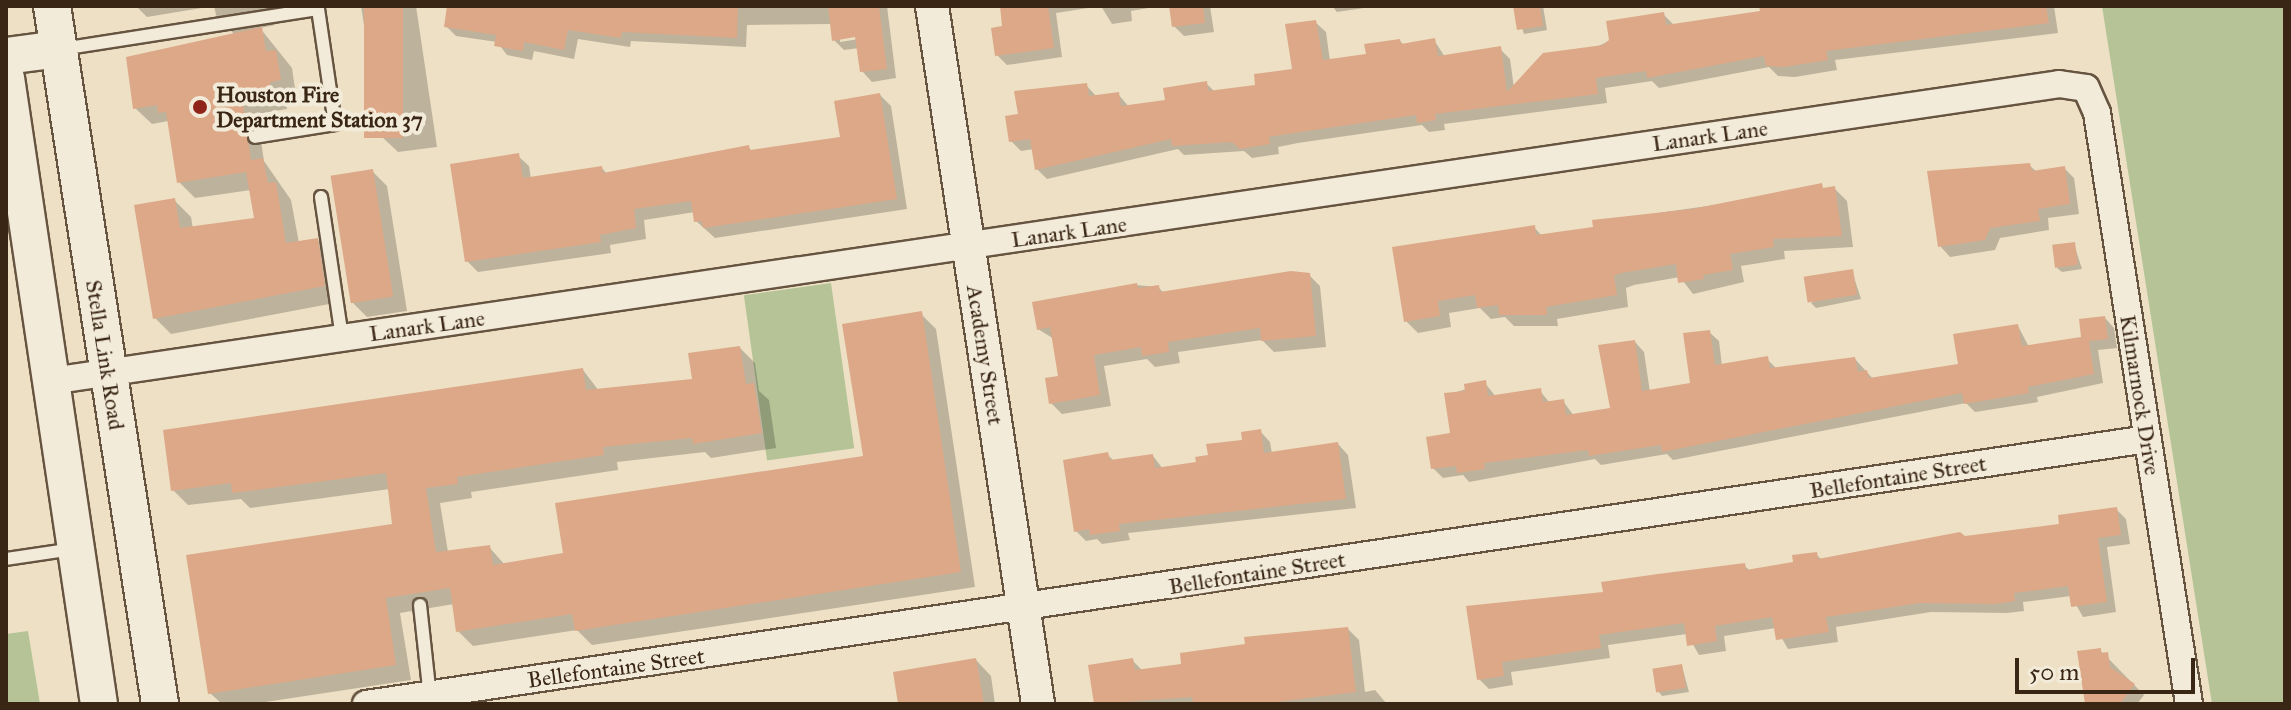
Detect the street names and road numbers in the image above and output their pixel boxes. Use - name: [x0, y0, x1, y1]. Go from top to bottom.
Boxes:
- street label: Lanark Lane: [1651, 115, 1769, 157]
- street label: Lanark Lane: [1010, 211, 1128, 253]
- street label: Stella Link Road: [80, 278, 130, 432]
- street label: Academy Street: [961, 283, 1009, 427]
- street label: Lanark Lane: [368, 305, 486, 347]
- street label: Kilmarnock Drive: [2114, 313, 2166, 477]
- street label: Bellefontaine Street: [1808, 450, 1988, 504]
- street label: Bellefontaine Street: [1167, 546, 1347, 600]
- street label: Bellefontaine Street: [526, 643, 706, 693]

